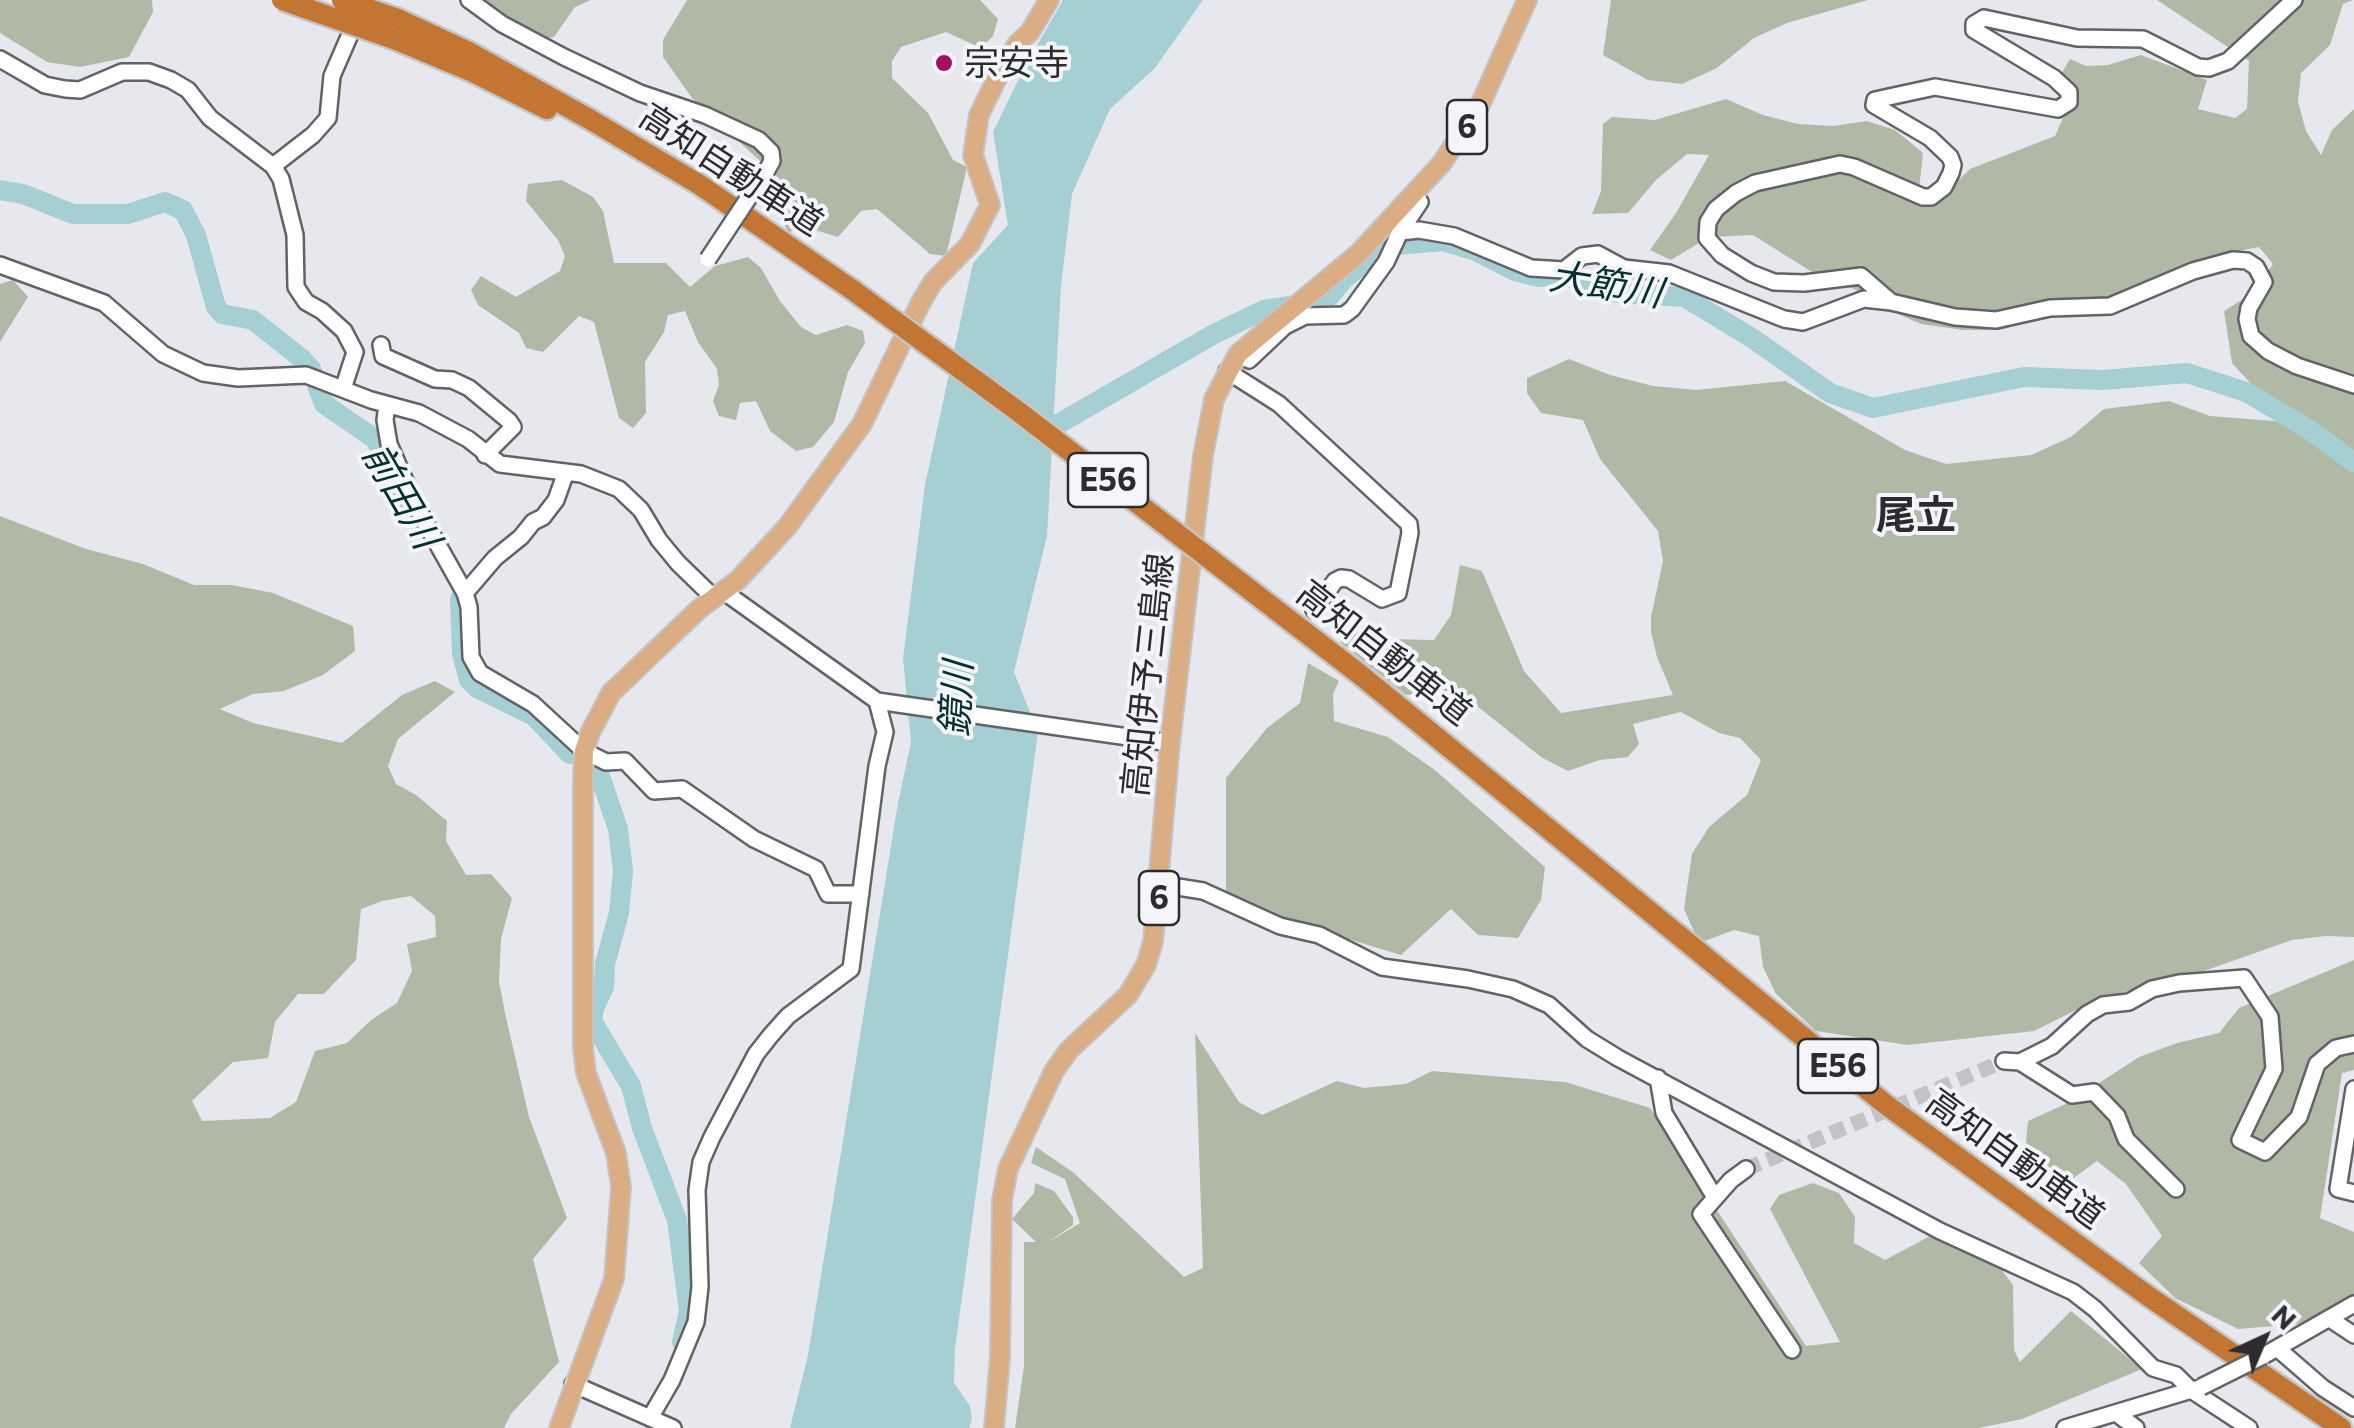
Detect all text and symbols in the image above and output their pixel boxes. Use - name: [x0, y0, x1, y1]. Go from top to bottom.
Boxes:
- place label: 宗安寺: [964, 42, 1069, 84]
- marker: 宗安寺: [933, 52, 955, 74]
- street label: 高知自動車道: [632, 95, 830, 245]
- road number: 6: [1447, 100, 1487, 154]
- water label: 大節川: [1546, 254, 1666, 316]
- water label: 前田川: [353, 435, 449, 557]
- road number: E56: [1068, 453, 1148, 507]
- district label: 尾立: [1876, 492, 1956, 540]
- street label: 高知伊予三島線: [1114, 551, 1182, 799]
- street label: 高知自動車道: [1288, 572, 1480, 734]
- water label: 鏡川: [932, 660, 982, 738]
- road number: 6: [1139, 871, 1179, 925]
- road number: E56: [1798, 1039, 1878, 1093]
- street label: 高知自動車道: [1918, 1080, 2112, 1238]
- north arrow: [2214, 1288, 2314, 1388]
- text: N: [2265, 1297, 2304, 1336]

